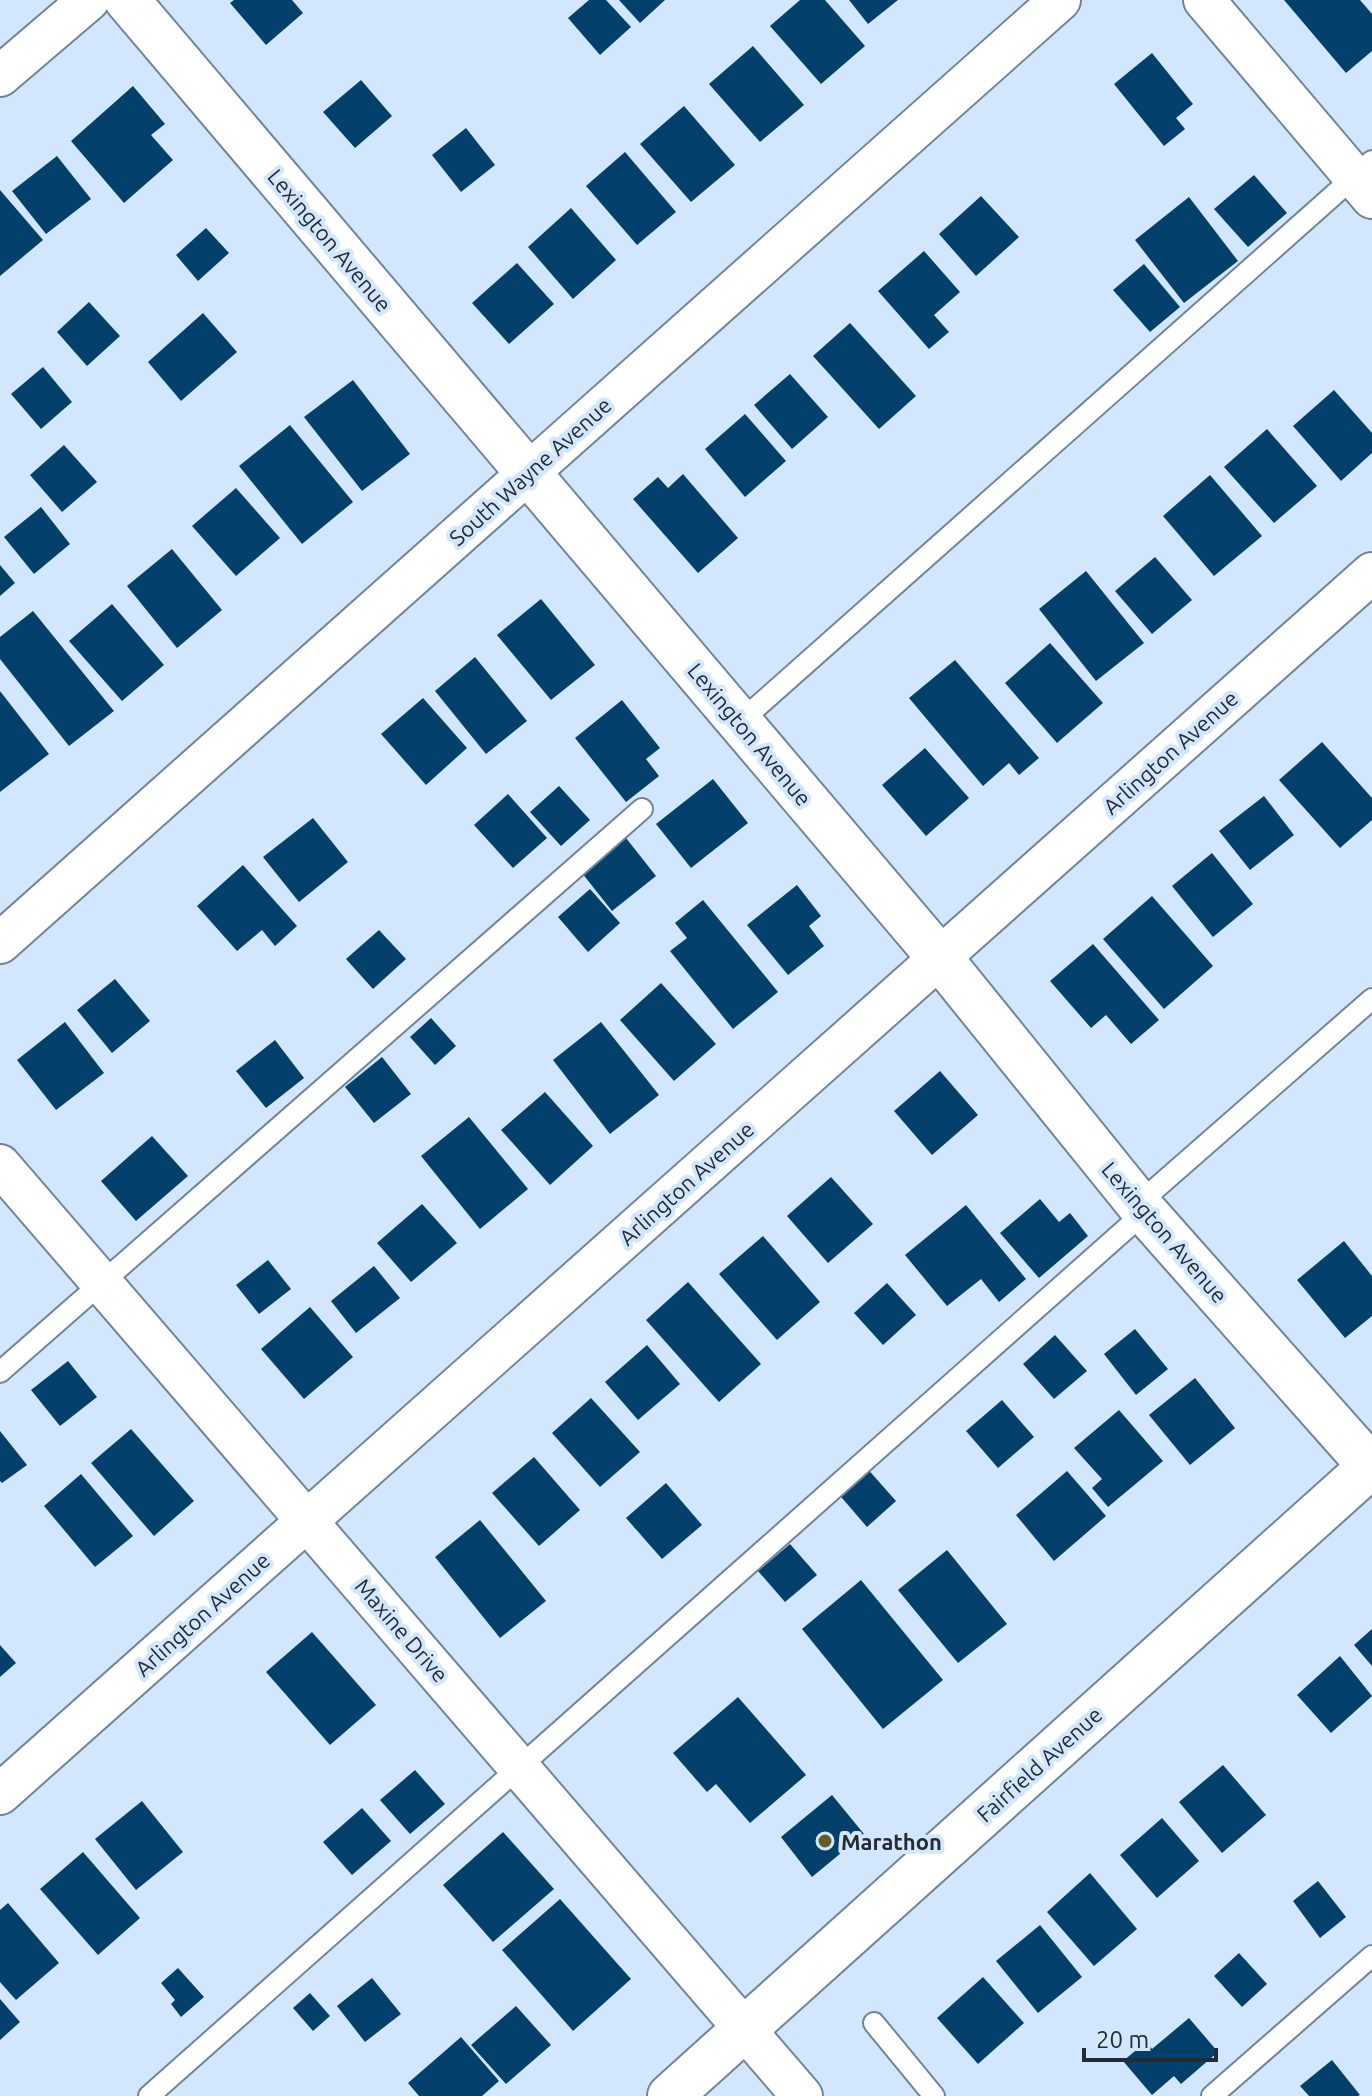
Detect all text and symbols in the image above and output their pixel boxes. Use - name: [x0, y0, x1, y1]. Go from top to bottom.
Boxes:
- street label: Lexington Avenue: [263, 164, 397, 316]
- street label: South Wayne Avenue: [444, 392, 616, 550]
- street label: Lexington Avenue: [683, 658, 817, 810]
- street label: Arlington Avenue: [1098, 685, 1242, 819]
- street label: Arlington Avenue: [614, 1116, 758, 1250]
- street label: Lexington Avenue: [1097, 1157, 1233, 1307]
- street label: Arlington Avenue: [130, 1547, 274, 1681]
- street label: Maxine Drive: [350, 1573, 454, 1687]
- street label: Fairfield Avenue: [971, 1701, 1107, 1827]
- place label: Marathon: [841, 1829, 942, 1854]
- marker: Marathon: [816, 1832, 834, 1850]
- scale bar: [1084, 2012, 1216, 2062]
- text: 20 m: [1096, 2026, 1149, 2053]

